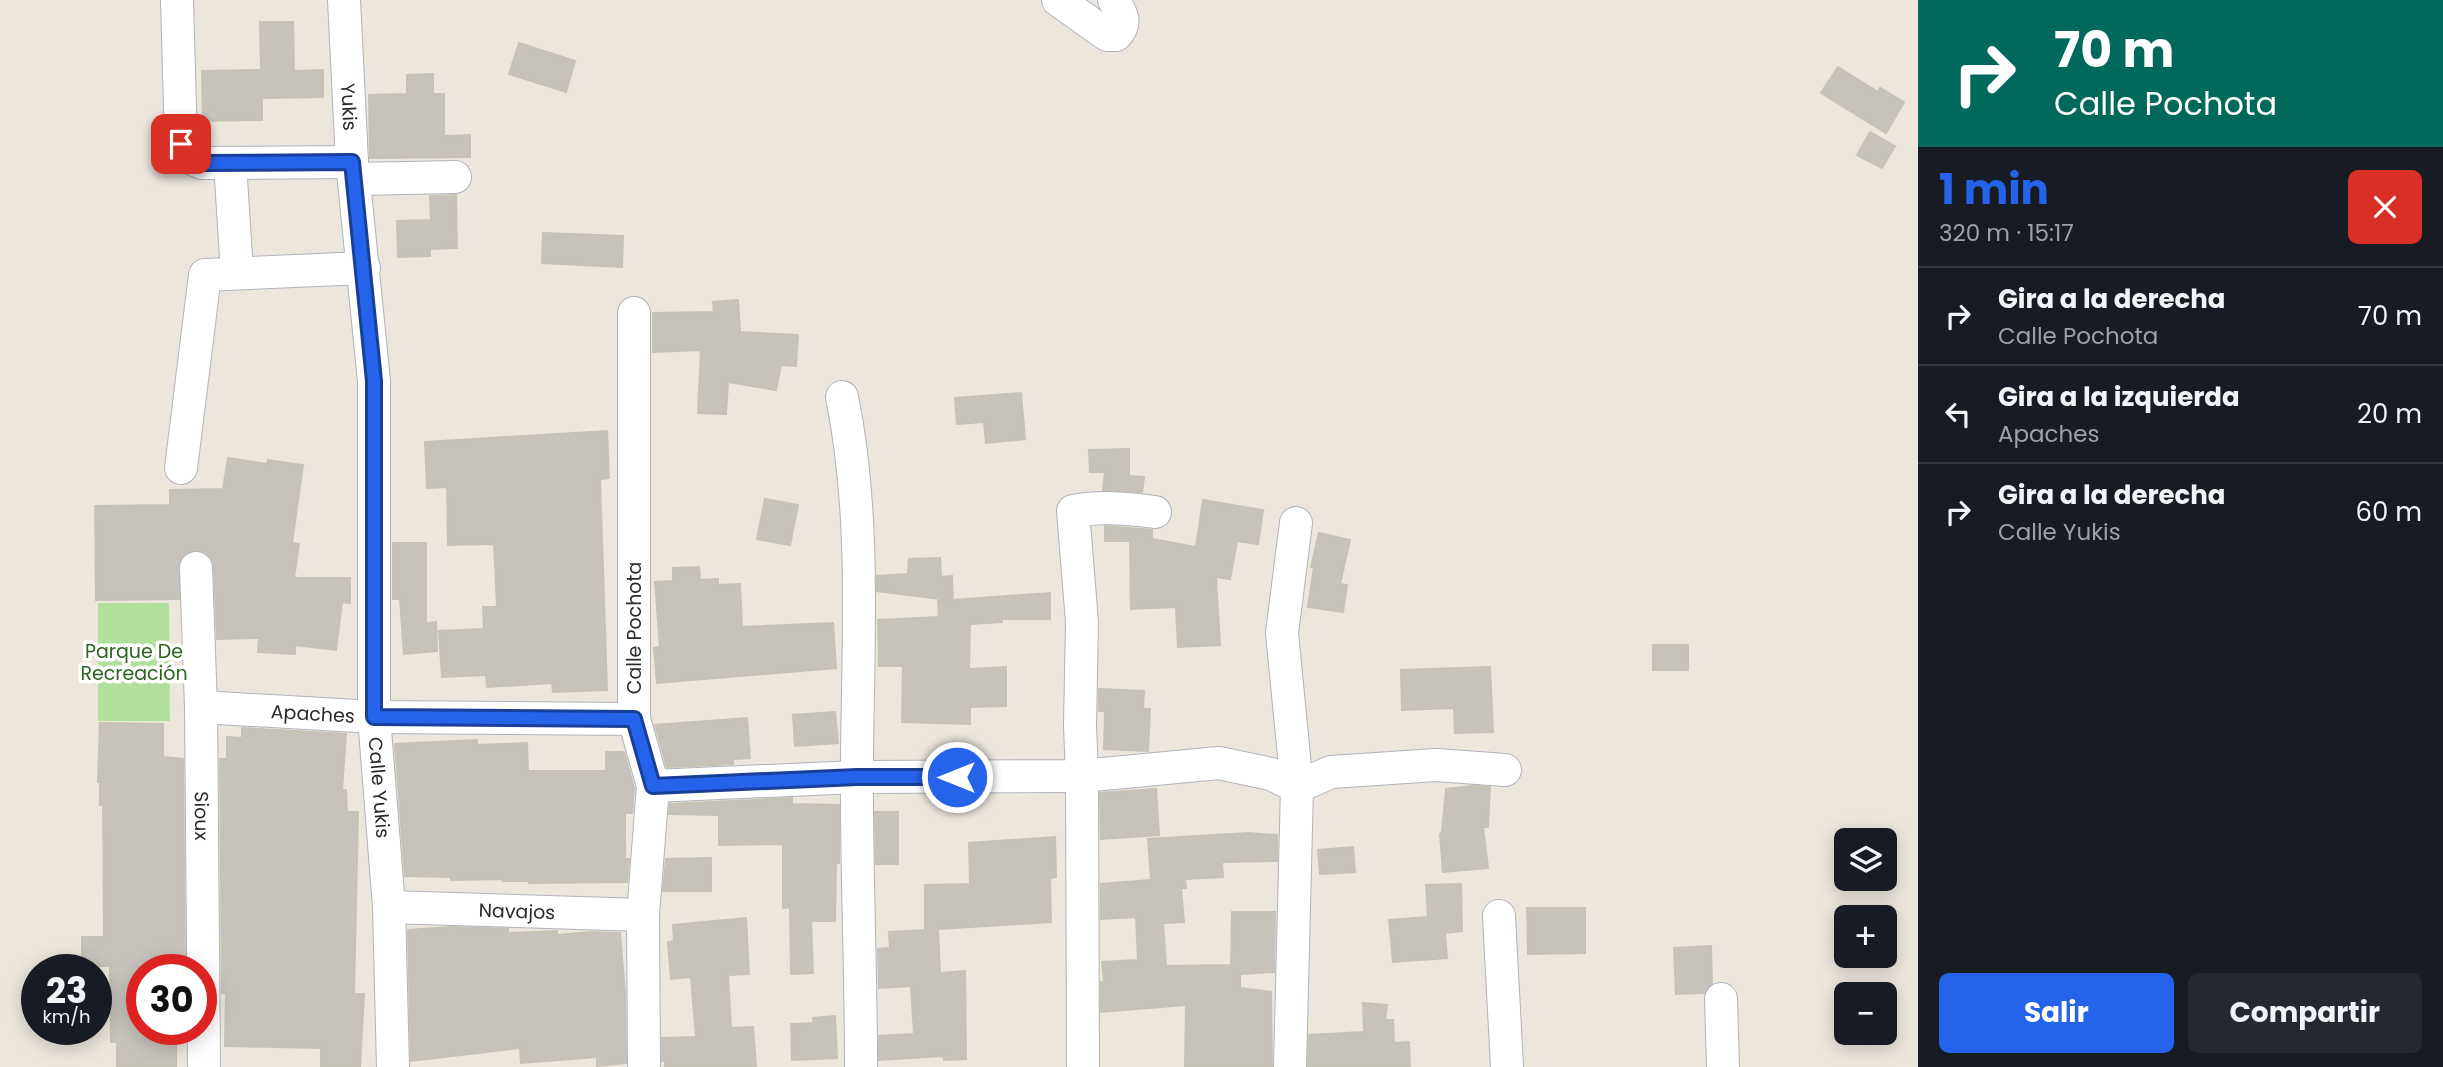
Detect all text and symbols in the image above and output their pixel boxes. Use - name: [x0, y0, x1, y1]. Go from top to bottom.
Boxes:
- text: 70 m: [2054, 16, 2174, 84]
- icon: right: [1939, 28, 2030, 119]
- text: Calle Pochota: [2054, 81, 2277, 126]
- street label: Yukis: [335, 82, 364, 131]
- pin: [151, 114, 211, 174]
- icon: arrive: [162, 125, 200, 163]
- text: 1 min: [1939, 160, 2049, 219]
- button: close: [2348, 170, 2422, 244]
- text: 320 m · 15:17: [1939, 217, 2074, 249]
- text: Gira a la derecha: [1998, 281, 2226, 317]
- icon: right: [1939, 297, 1977, 335]
- text: 70 m: [2358, 298, 2422, 334]
- text: Calle Pochota: [1998, 320, 2158, 352]
- text: Gira a la izquierda: [1998, 379, 2240, 415]
- icon: left: [1939, 395, 1977, 433]
- text: 20 m: [2357, 396, 2422, 432]
- text: Apaches: [1998, 418, 2100, 450]
- text: Gira a la derecha: [1998, 477, 2226, 513]
- icon: right: [1939, 493, 1977, 531]
- text: 60 m: [2355, 494, 2422, 530]
- text: Calle Yukis: [1998, 516, 2121, 548]
- street label: Calle Pochota: [621, 562, 648, 694]
- park label: Parque De Recreación: [80, 638, 188, 687]
- street label: Apaches: [270, 698, 355, 729]
- street label: Calle Yukis: [362, 736, 397, 839]
- position arrow: [920, 740, 994, 814]
- street label: Sioux: [188, 791, 216, 841]
- map controls: [1834, 828, 1897, 1045]
- button: layers: [1834, 828, 1897, 891]
- street label: Navajos: [478, 896, 556, 926]
- button: +: [1834, 905, 1897, 968]
- speed limit sign: 30: [126, 954, 217, 1045]
- text: 23: [46, 966, 87, 1015]
- button: Salir: [1939, 973, 2174, 1053]
- button: Compartir: [2188, 973, 2422, 1053]
- button: −: [1834, 982, 1897, 1045]
- text: km/h: [43, 1004, 90, 1029]

